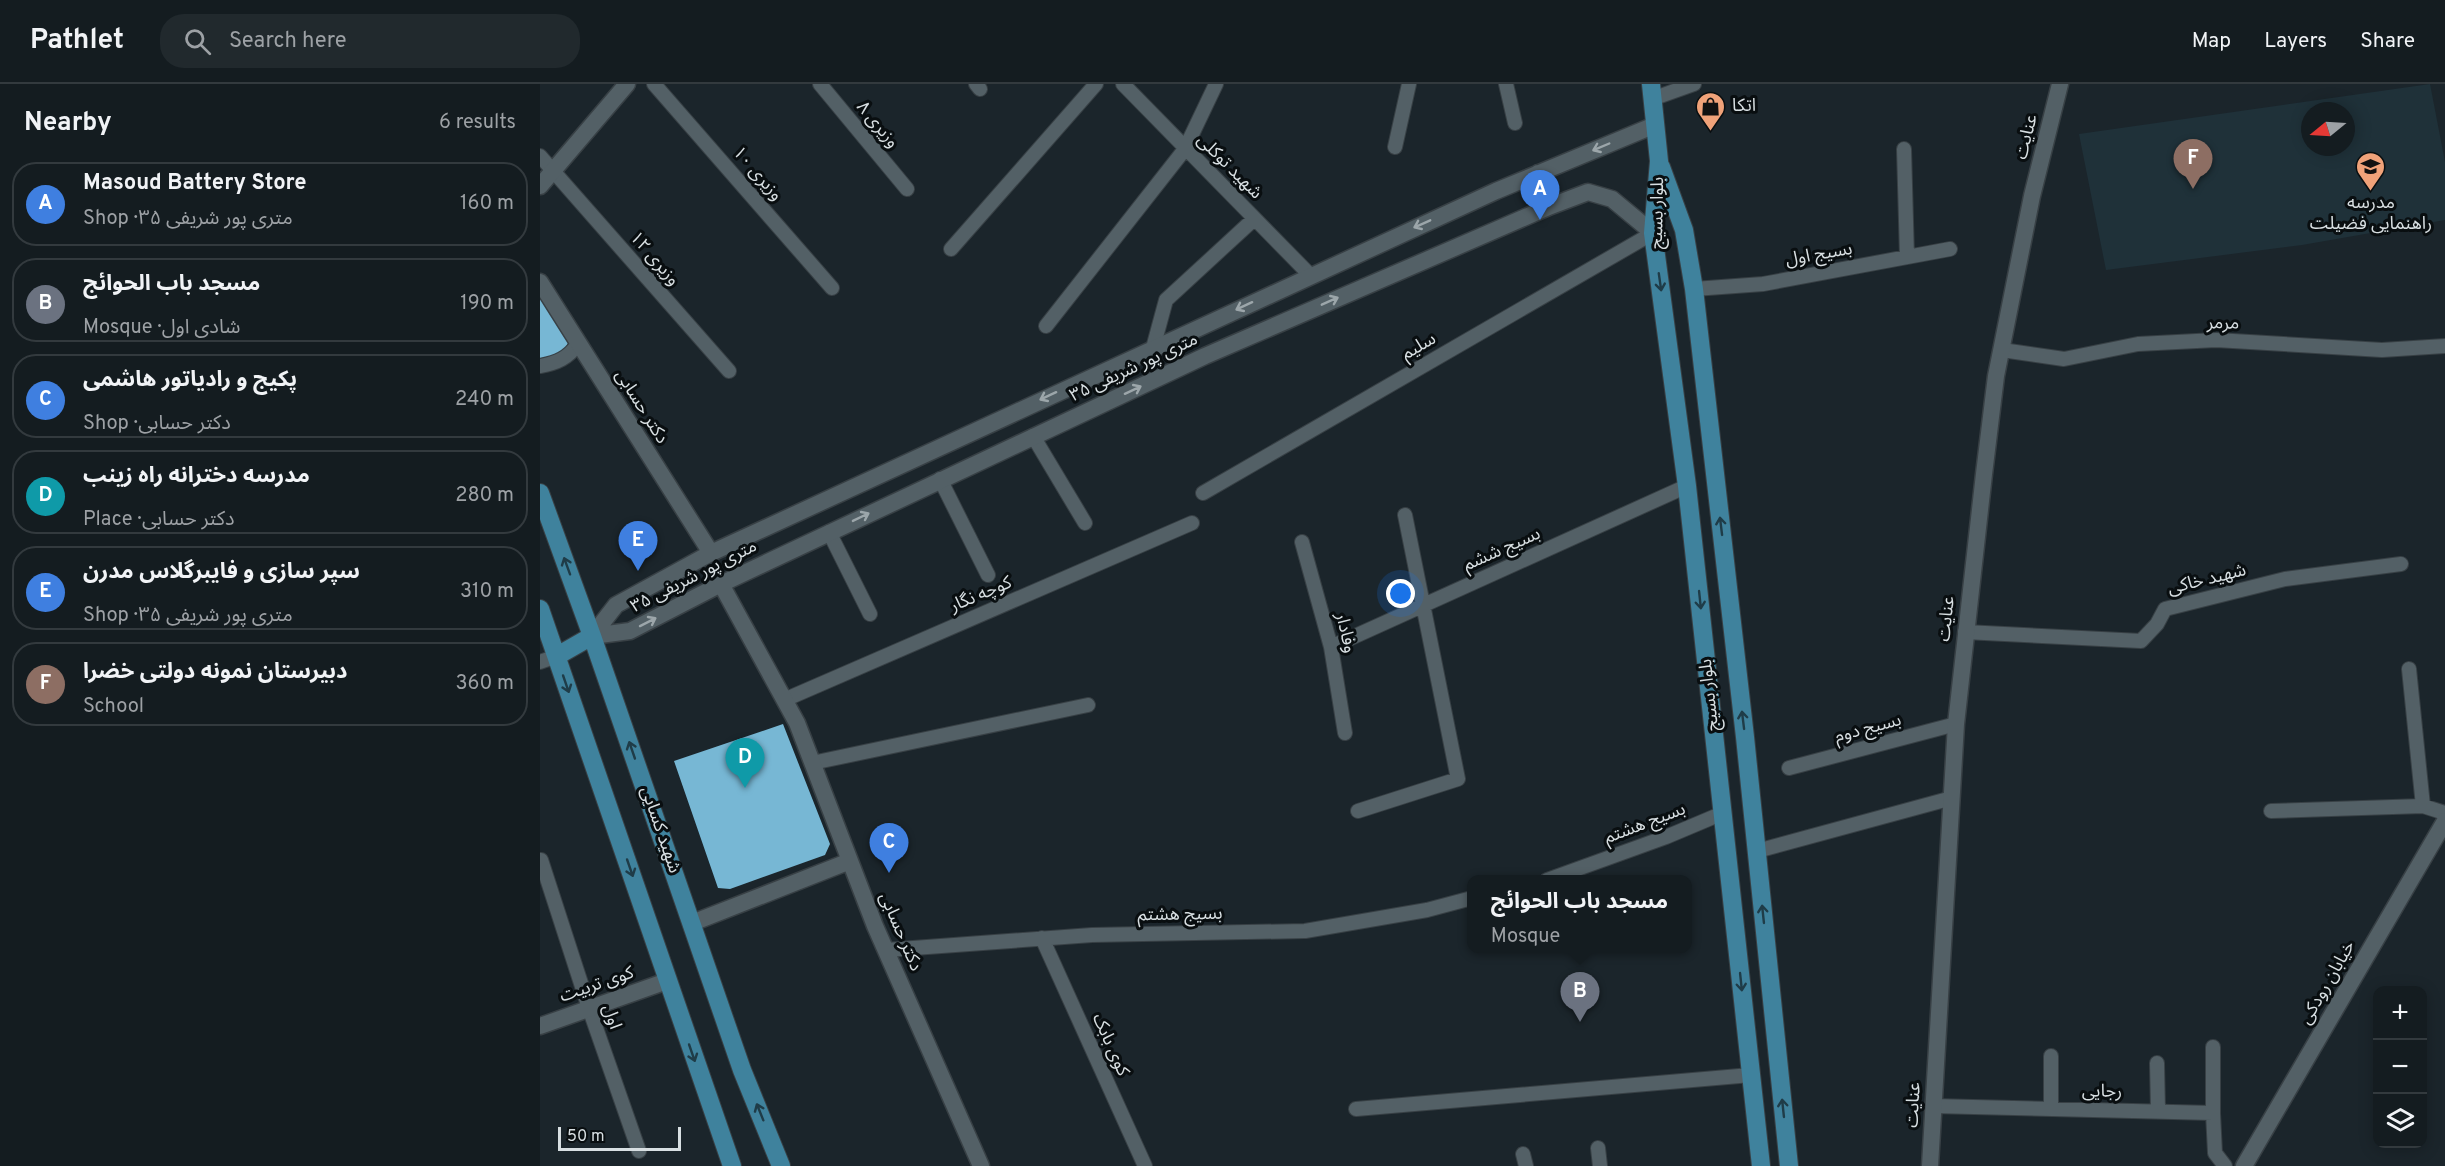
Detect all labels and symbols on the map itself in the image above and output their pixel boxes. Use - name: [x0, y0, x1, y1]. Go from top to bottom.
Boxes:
- shop icon: اتکا: [1695, 90, 1727, 132]
- place label: اتکا: [1732, 95, 1756, 118]
- street label: وزیری ۸: [851, 97, 903, 153]
- north arrow: [2301, 102, 2355, 156]
- street label: عنایت: [2010, 112, 2044, 162]
- street label: شهید توکلی: [1191, 129, 1267, 205]
- pin: F: [2174, 140, 2212, 189]
- street label: وزیری ۱۰: [727, 142, 787, 206]
- one-way arrow: [1592, 142, 1610, 153]
- school or university icon: مدرسه راهنمایی فضیلت: [2355, 150, 2387, 192]
- pin: A: [1520, 170, 1560, 220]
- street label: بلوار بسیج: [1646, 177, 1670, 249]
- place label: مدرسه راهنمایی فضیلت: [2310, 192, 2432, 236]
- one-way arrow: [1413, 219, 1431, 231]
- street label: وزيری ۱۲: [624, 227, 684, 291]
- street label: بسیج اول: [1784, 238, 1854, 272]
- one-way arrow: [1655, 271, 1666, 291]
- one-way arrow: [1320, 295, 1338, 307]
- one-way arrow: [1236, 300, 1254, 312]
- street label: مرمر: [2206, 312, 2239, 336]
- street label: ۳۵ متری پور شریفی: [1066, 328, 1202, 408]
- street label: سلیم: [1398, 328, 1440, 366]
- street label: دکتر حسابی: [609, 366, 673, 448]
- one-way arrow: [1123, 383, 1141, 395]
- one-way arrow: [1040, 391, 1058, 403]
- one-way arrow: [851, 511, 869, 523]
- one-way arrow: [1715, 517, 1726, 537]
- pin: E: [618, 522, 658, 571]
- street label: بسیج ششم: [1460, 523, 1544, 577]
- street label: ۳۵ متری پور شریفی: [627, 535, 761, 619]
- one-way arrow: [560, 557, 571, 576]
- street label: شهید خاکی: [2165, 559, 2249, 601]
- street label: کوچه نگار: [946, 571, 1016, 619]
- your location: [1386, 579, 1415, 608]
- one-way arrow: [1694, 590, 1705, 610]
- street label: عنایت: [1933, 595, 1961, 643]
- street label: وفادار: [1329, 610, 1361, 655]
- one-way arrow: [639, 616, 657, 627]
- street label: بلوار بسیج: [1695, 658, 1725, 732]
- one-way arrow: [562, 674, 573, 693]
- street label: بسيج دوم: [1832, 709, 1904, 750]
- one-way arrow: [1737, 710, 1748, 730]
- pin: D: [726, 738, 764, 788]
- one-way arrow: [625, 741, 636, 760]
- street label: شهید کسایی: [634, 784, 686, 876]
- street label: بسیج هشتم: [1601, 798, 1689, 850]
- pin: C: [870, 824, 908, 873]
- one-way arrow: [625, 858, 636, 877]
- street label: دکتر حسابی: [873, 889, 927, 975]
- street label: بسیج هشتم: [1137, 903, 1223, 927]
- one-way arrow: [1757, 904, 1768, 924]
- street label: خیابان رودکی: [2295, 937, 2361, 1029]
- street label: کوی تربیت: [557, 961, 638, 1008]
- pin: B: [1560, 972, 1600, 1022]
- one-way arrow: [1736, 972, 1747, 992]
- street label: اول: [596, 1002, 626, 1032]
- street label: کوی بابک: [1086, 1010, 1134, 1080]
- one-way arrow: [688, 1043, 699, 1062]
- street label: رجایی: [2082, 1080, 2122, 1104]
- street label: عنایت: [1901, 1082, 1927, 1128]
- one-way arrow: [1777, 1098, 1788, 1118]
- one-way arrow: [754, 1103, 765, 1121]
- scale bar: [558, 1124, 681, 1152]

